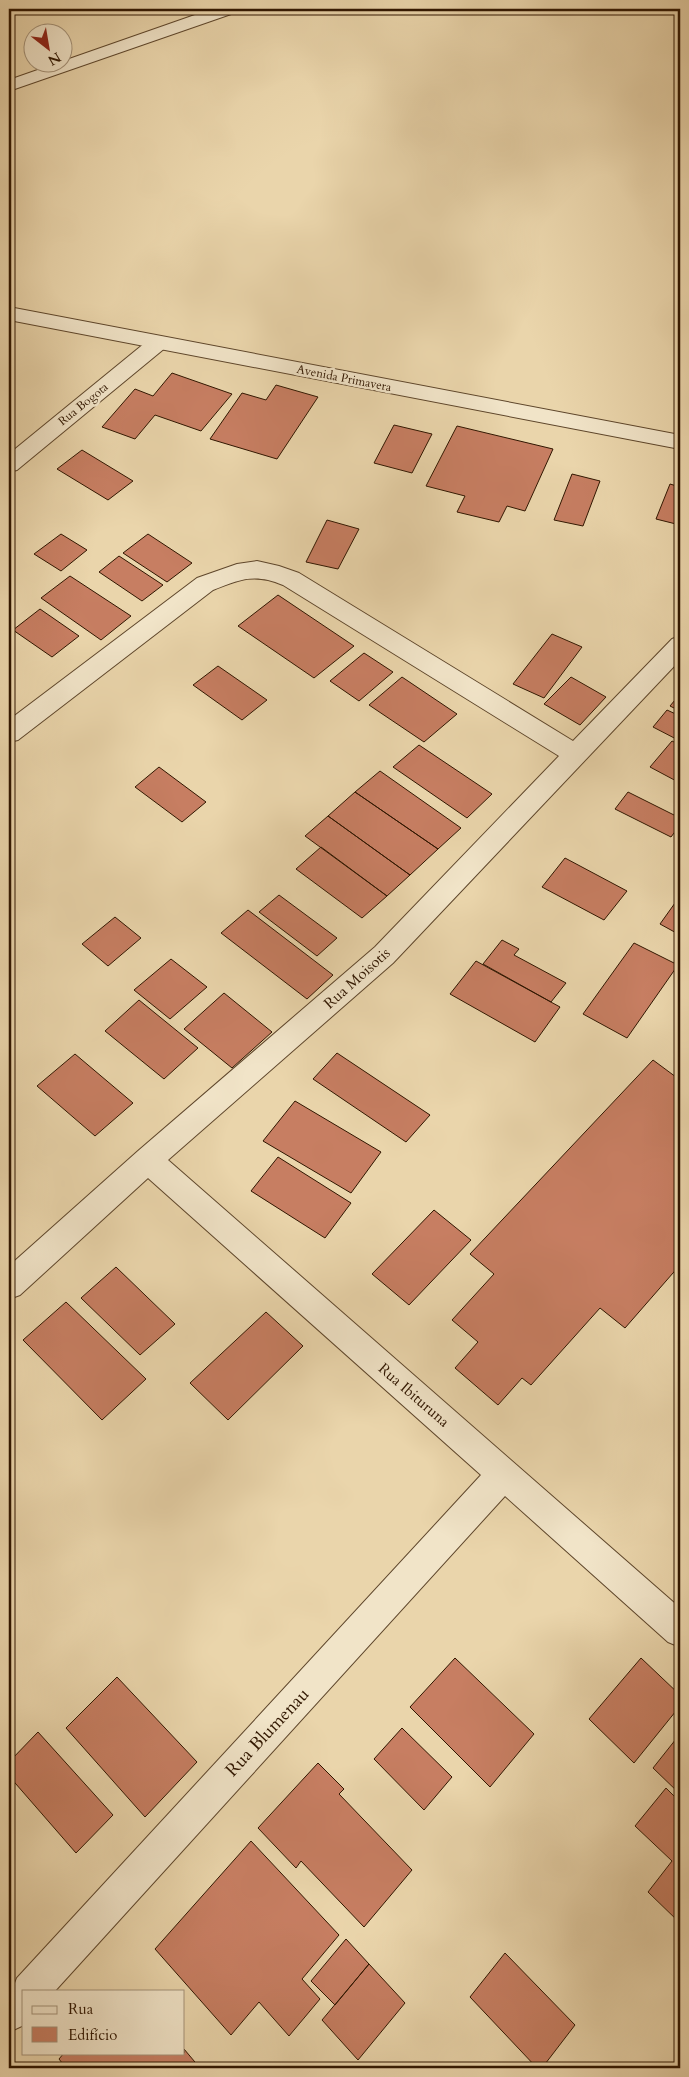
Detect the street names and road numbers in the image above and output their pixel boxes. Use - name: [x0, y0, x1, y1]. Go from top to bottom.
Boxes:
- street label: Avenida Primavera: [295, 361, 394, 395]
- street label: Rua Bogota: [55, 378, 112, 429]
- street label: Rua Moisotis: [320, 943, 394, 1013]
- street label: Rua Ibituruna: [374, 1359, 454, 1432]
- street label: Rua Blumenau: [220, 1682, 315, 1782]

